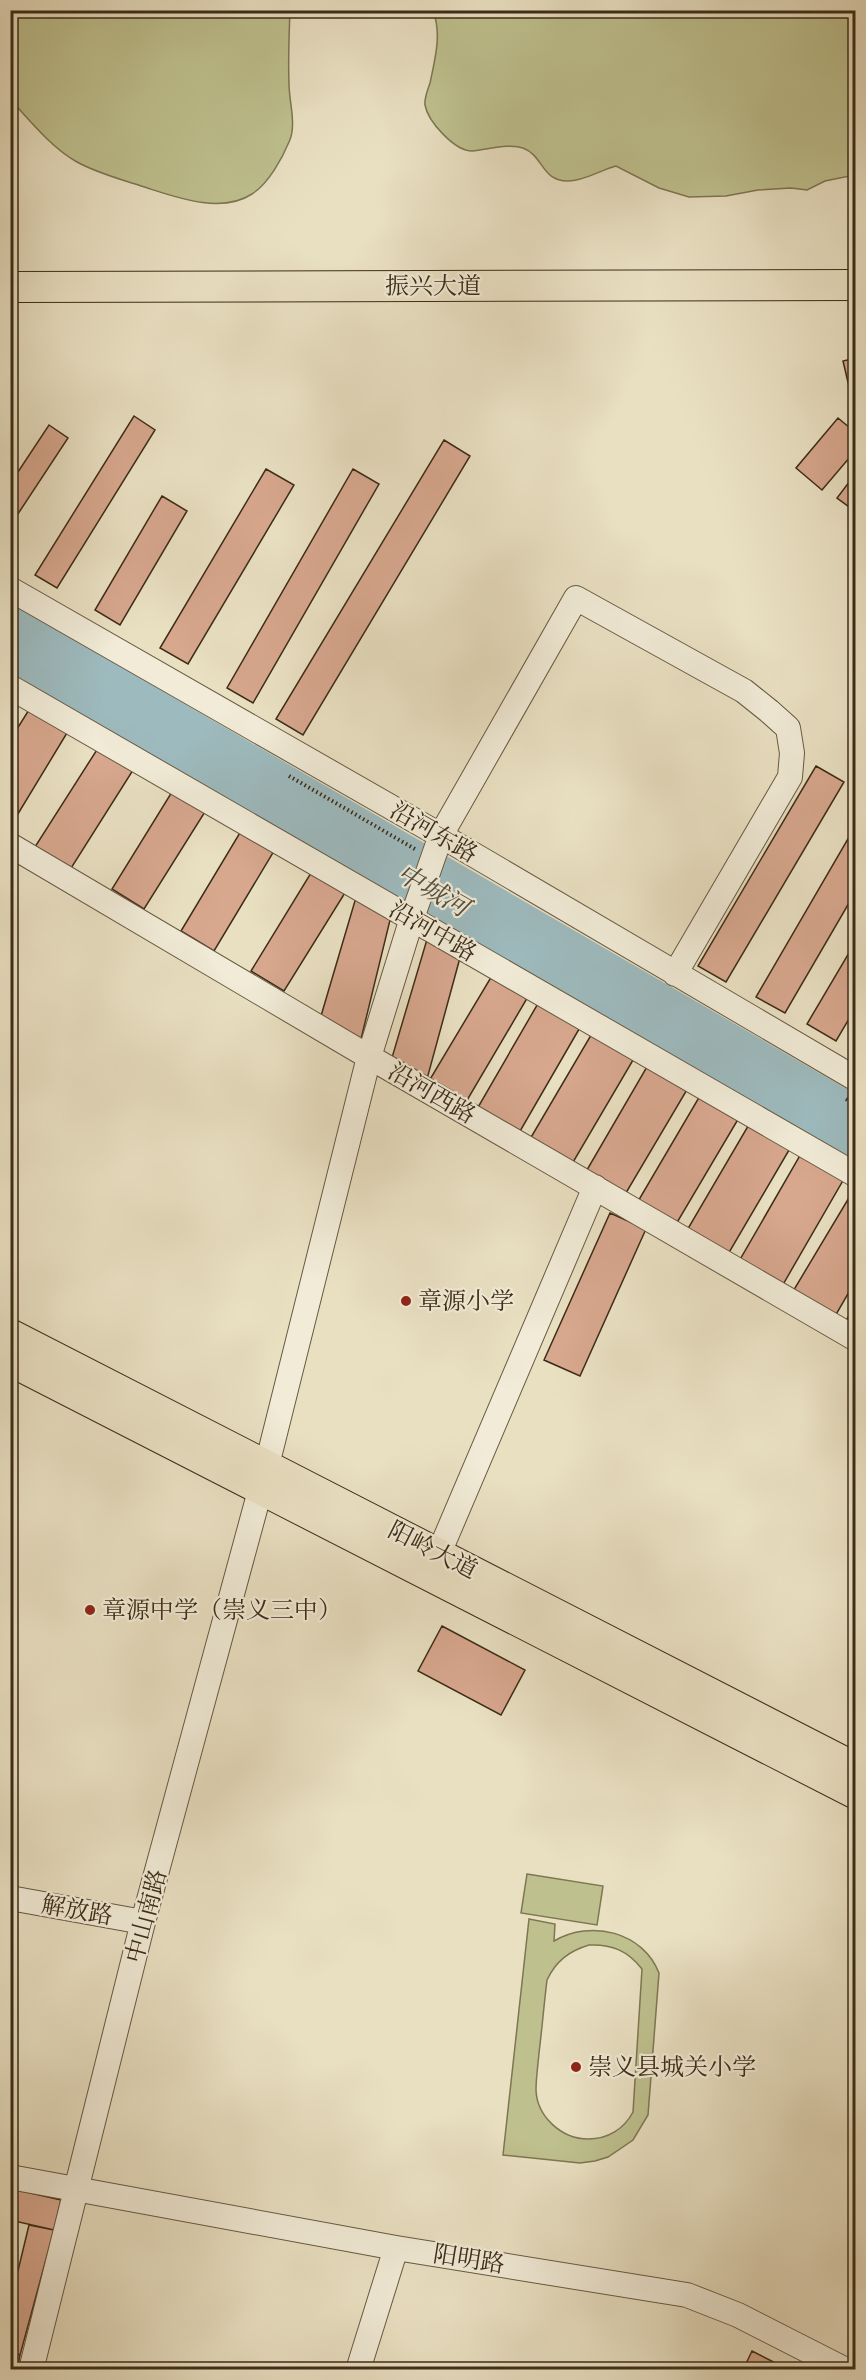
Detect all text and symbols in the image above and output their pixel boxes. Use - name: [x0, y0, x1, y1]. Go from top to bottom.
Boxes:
- street label: 振兴大道: [385, 268, 481, 303]
- street label: 沿河东路: [384, 792, 485, 871]
- water label: 中城河: [390, 853, 480, 928]
- street label: 沿河中路: [383, 891, 484, 970]
- street label: 沿河西路: [382, 1053, 483, 1132]
- place label: 章源小学: [418, 1283, 514, 1318]
- marker: 章源小学: [399, 1294, 413, 1308]
- street label: 阳岭大道: [383, 1512, 484, 1587]
- place label: 章源中学（崇义三中）: [102, 1592, 342, 1627]
- marker: 章源中学（崇义三中）: [83, 1603, 97, 1617]
- street label: 中山南路: [116, 1865, 175, 1967]
- street label: 解放路: [39, 1886, 116, 1933]
- place label: 崇义县城关小学: [588, 2049, 756, 2084]
- marker: 崇义县城关小学: [569, 2060, 583, 2074]
- street label: 阳明路: [431, 2236, 507, 2281]

